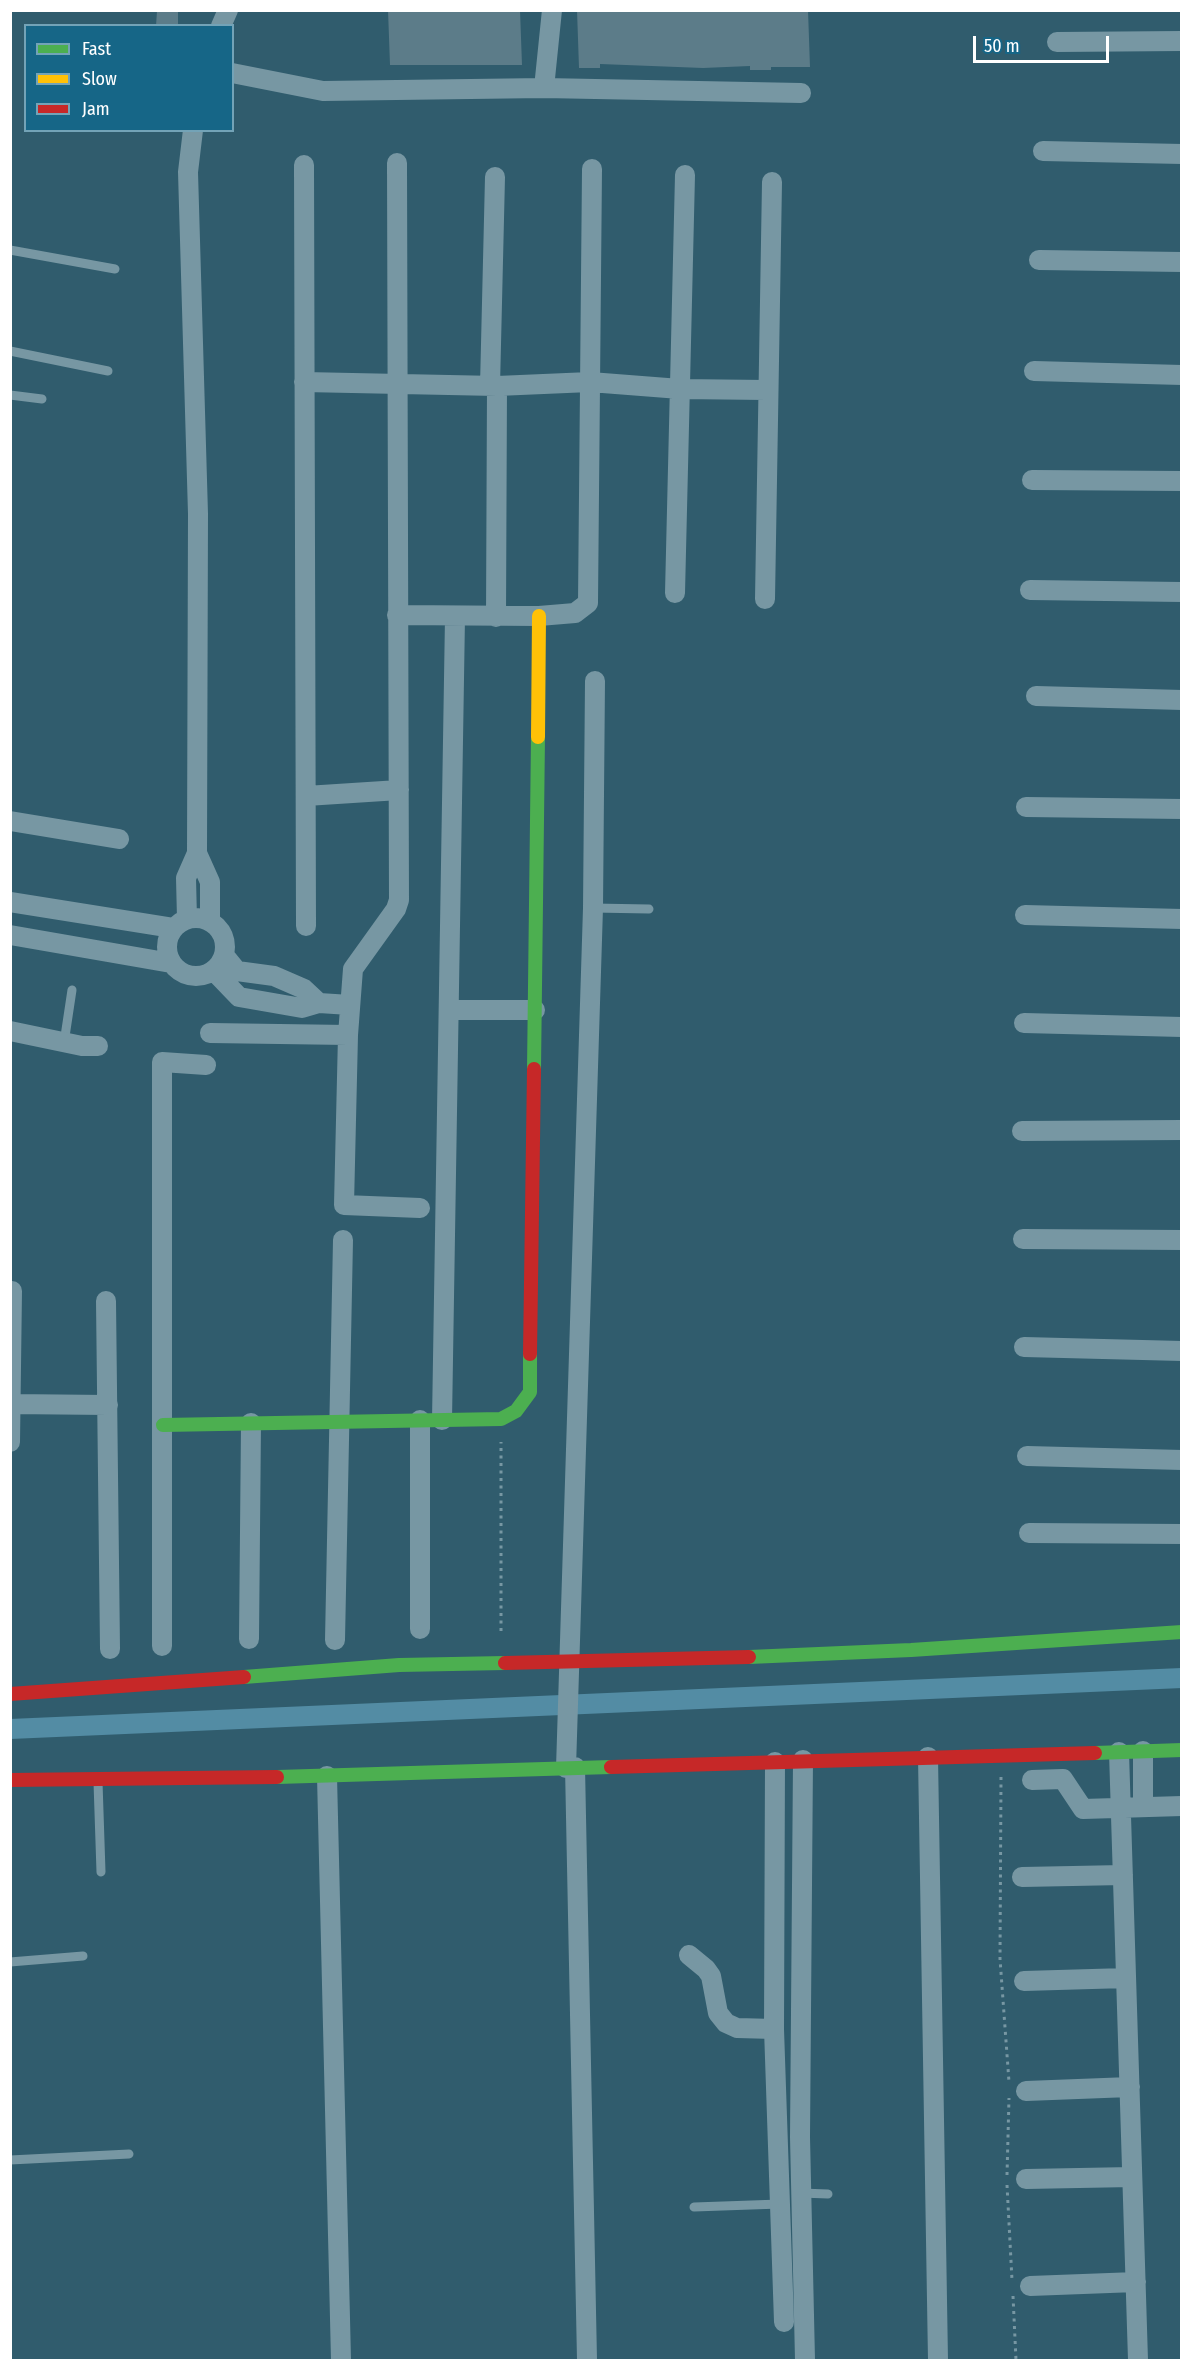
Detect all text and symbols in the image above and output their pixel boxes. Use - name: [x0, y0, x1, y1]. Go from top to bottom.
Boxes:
- legend: [24, 24, 234, 132]
- scale bar: [976, 24, 1112, 62]
- text: 50 m: [984, 35, 1020, 57]
- text: Fast: [82, 38, 111, 60]
- text: Slow: [82, 68, 117, 90]
- text: Jam: [82, 98, 110, 120]

